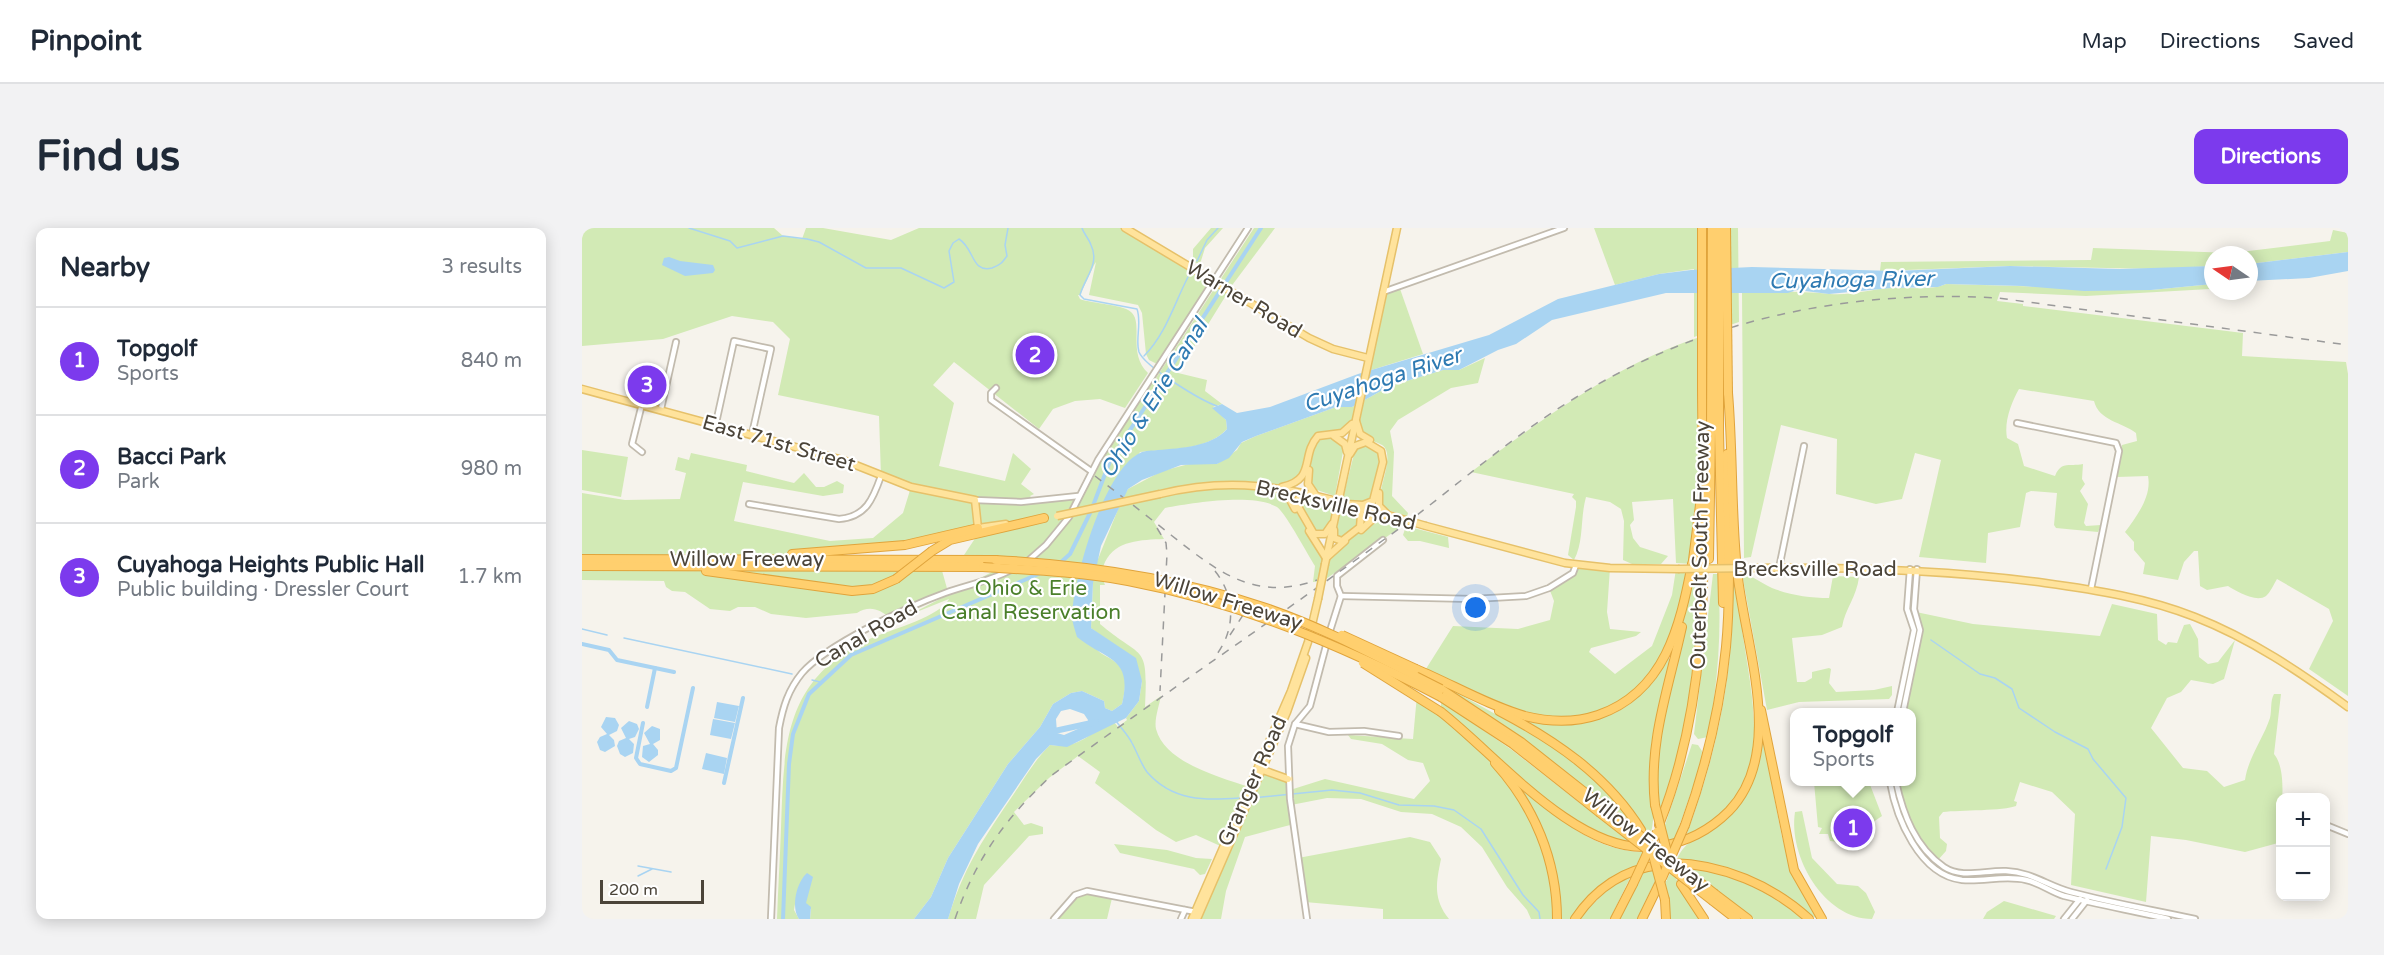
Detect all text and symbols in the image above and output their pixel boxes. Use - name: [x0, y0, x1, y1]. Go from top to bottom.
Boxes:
- text: Pinpoint: [30, 24, 142, 58]
- text: Map: [2081, 29, 2127, 54]
- text: Directions: [2160, 29, 2260, 54]
- text: Saved: [2293, 29, 2354, 54]
- button: Directions: [2194, 129, 2348, 184]
- text: Find us: [36, 131, 180, 182]
- north arrow: [2204, 246, 2258, 300]
- text: Nearby: [60, 252, 150, 283]
- text: 3 results: [442, 255, 522, 279]
- street label: Warner Road: [1181, 255, 1306, 344]
- water label: Cuyahoga River: [1768, 266, 1936, 294]
- water label: Ohio & Erie Canal: [1095, 312, 1215, 483]
- pin: 2: [1016, 332, 1054, 378]
- text: Topgolf: [117, 336, 197, 362]
- water label: Cuyahoga River: [1300, 341, 1467, 418]
- text: 1: [73, 349, 86, 373]
- text: 840 m: [461, 349, 522, 373]
- text: Sports: [117, 362, 179, 386]
- pin: 3: [628, 362, 666, 408]
- street label: East 71st Street: [699, 410, 858, 477]
- street label: Outerbelt South Freeway: [1686, 420, 1715, 670]
- text: Bacci Park: [117, 444, 226, 470]
- text: 2: [73, 457, 86, 481]
- text: 980 m: [461, 457, 522, 481]
- text: Park: [117, 470, 160, 494]
- street label: Brecksville Road: [1253, 475, 1418, 536]
- street label: Willow Freeway: [670, 547, 824, 572]
- text: Cuyahoga Heights Public Hall: [117, 552, 424, 578]
- street label: Brecksville Road: [1733, 557, 1897, 582]
- text: 3: [73, 565, 86, 589]
- text: 1.7 km: [457, 565, 522, 589]
- street label: Willow Freeway: [1150, 567, 1305, 636]
- park label: Ohio & Erie Canal Reservation: [941, 576, 1121, 625]
- text: Public building · Dressler Court: [117, 578, 409, 602]
- your location: [1461, 593, 1490, 622]
- street label: Canal Road: [810, 595, 922, 674]
- popup: [1790, 708, 1916, 786]
- street label: Granger Road: [1213, 712, 1292, 850]
- text: Topgolf: [1813, 722, 1893, 748]
- text: Sports: [1813, 748, 1875, 772]
- street label: Willow Freeway: [1577, 783, 1714, 898]
- map controls: [2276, 793, 2330, 901]
- button: +: [2276, 793, 2330, 847]
- pin: 1: [1834, 806, 1872, 850]
- button: −: [2276, 847, 2330, 901]
- scale bar: [600, 877, 704, 904]
- text: 200 m: [609, 880, 658, 900]

